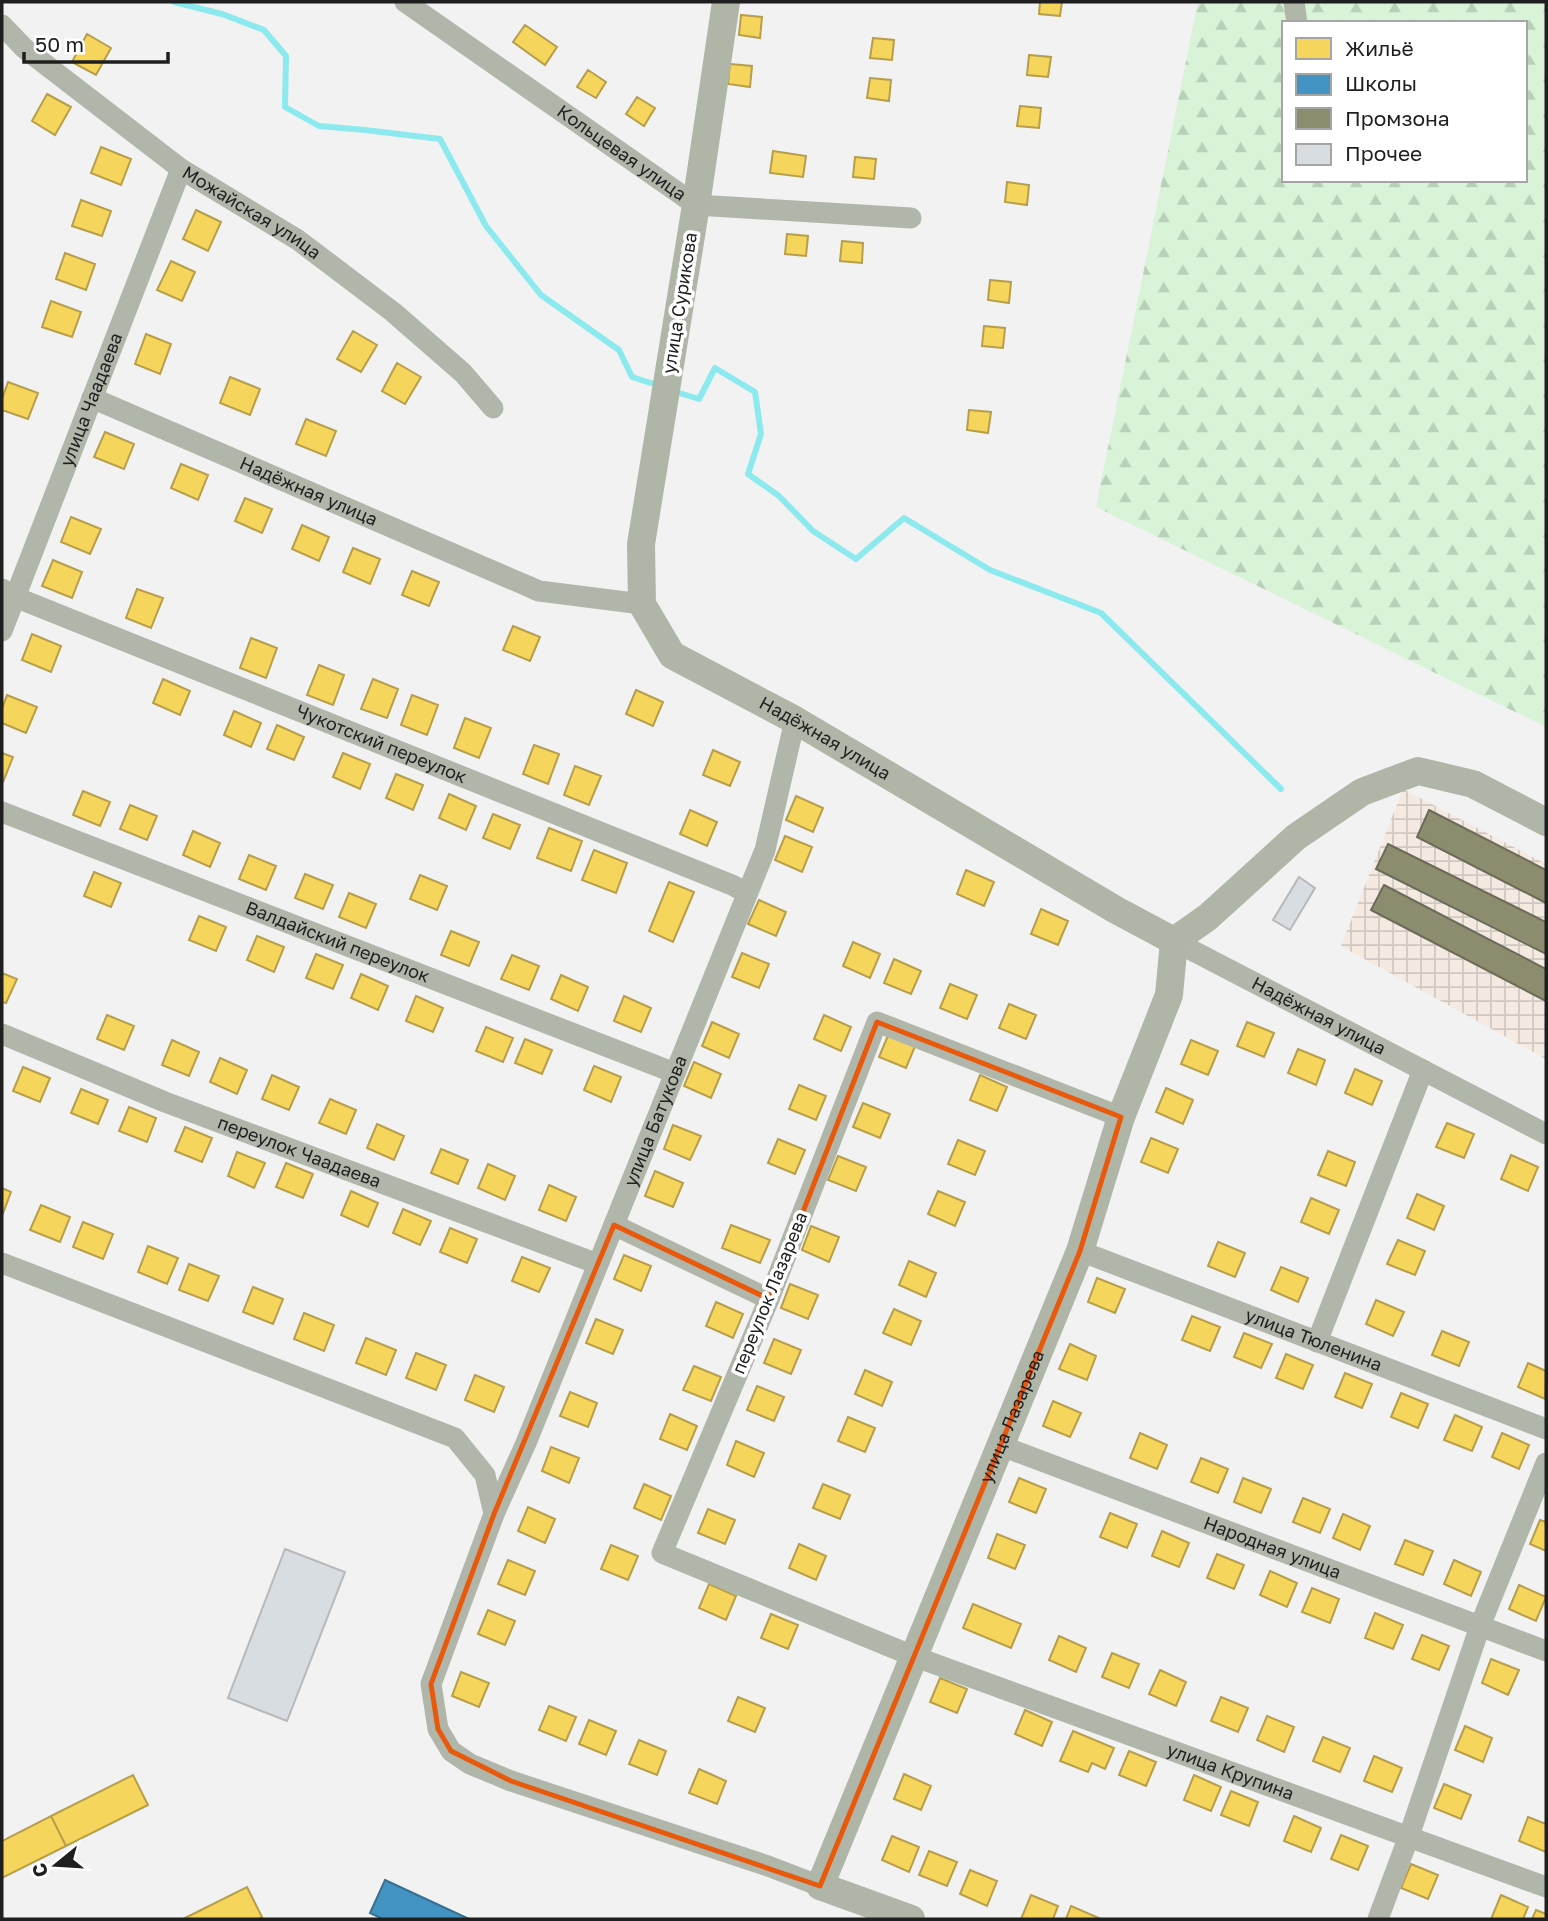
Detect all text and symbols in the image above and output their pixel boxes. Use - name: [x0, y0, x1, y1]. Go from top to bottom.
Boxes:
- scale bar: [24, 21, 168, 65]
- legend: [1282, 21, 1527, 182]
- text: 50 m: [35, 31, 84, 57]
- text: Жильё: [1345, 35, 1414, 61]
- text: Школы: [1345, 70, 1417, 96]
- street label: Кольцевая улица: [553, 100, 691, 205]
- text: Промзона: [1345, 105, 1450, 131]
- text: Прочее: [1345, 140, 1422, 166]
- street label: Можайская улица: [179, 161, 326, 263]
- street label: улица Сурикова: [657, 231, 701, 375]
- street label: улица Чаадаева: [55, 329, 127, 469]
- street label: Надёжная улица: [237, 451, 381, 530]
- street label: Надёжная улица: [756, 691, 895, 784]
- street label: Чукотский переулок: [293, 699, 470, 787]
- street label: Валдайский переулок: [243, 896, 433, 987]
- street label: Надёжная улица: [1248, 971, 1390, 1059]
- street label: улица Батукова: [619, 1052, 691, 1190]
- street label: переулок Чаадаева: [215, 1111, 384, 1192]
- street label: переулок Лазарева: [727, 1208, 812, 1377]
- street label: улица Тюленина: [1242, 1303, 1385, 1375]
- street label: улица Лазарева: [974, 1346, 1048, 1486]
- street label: Народная улица: [1201, 1511, 1344, 1583]
- street label: улица Крупина: [1164, 1738, 1297, 1804]
- north arrow: [21, 1830, 91, 1900]
- text: С: [26, 1860, 52, 1880]

